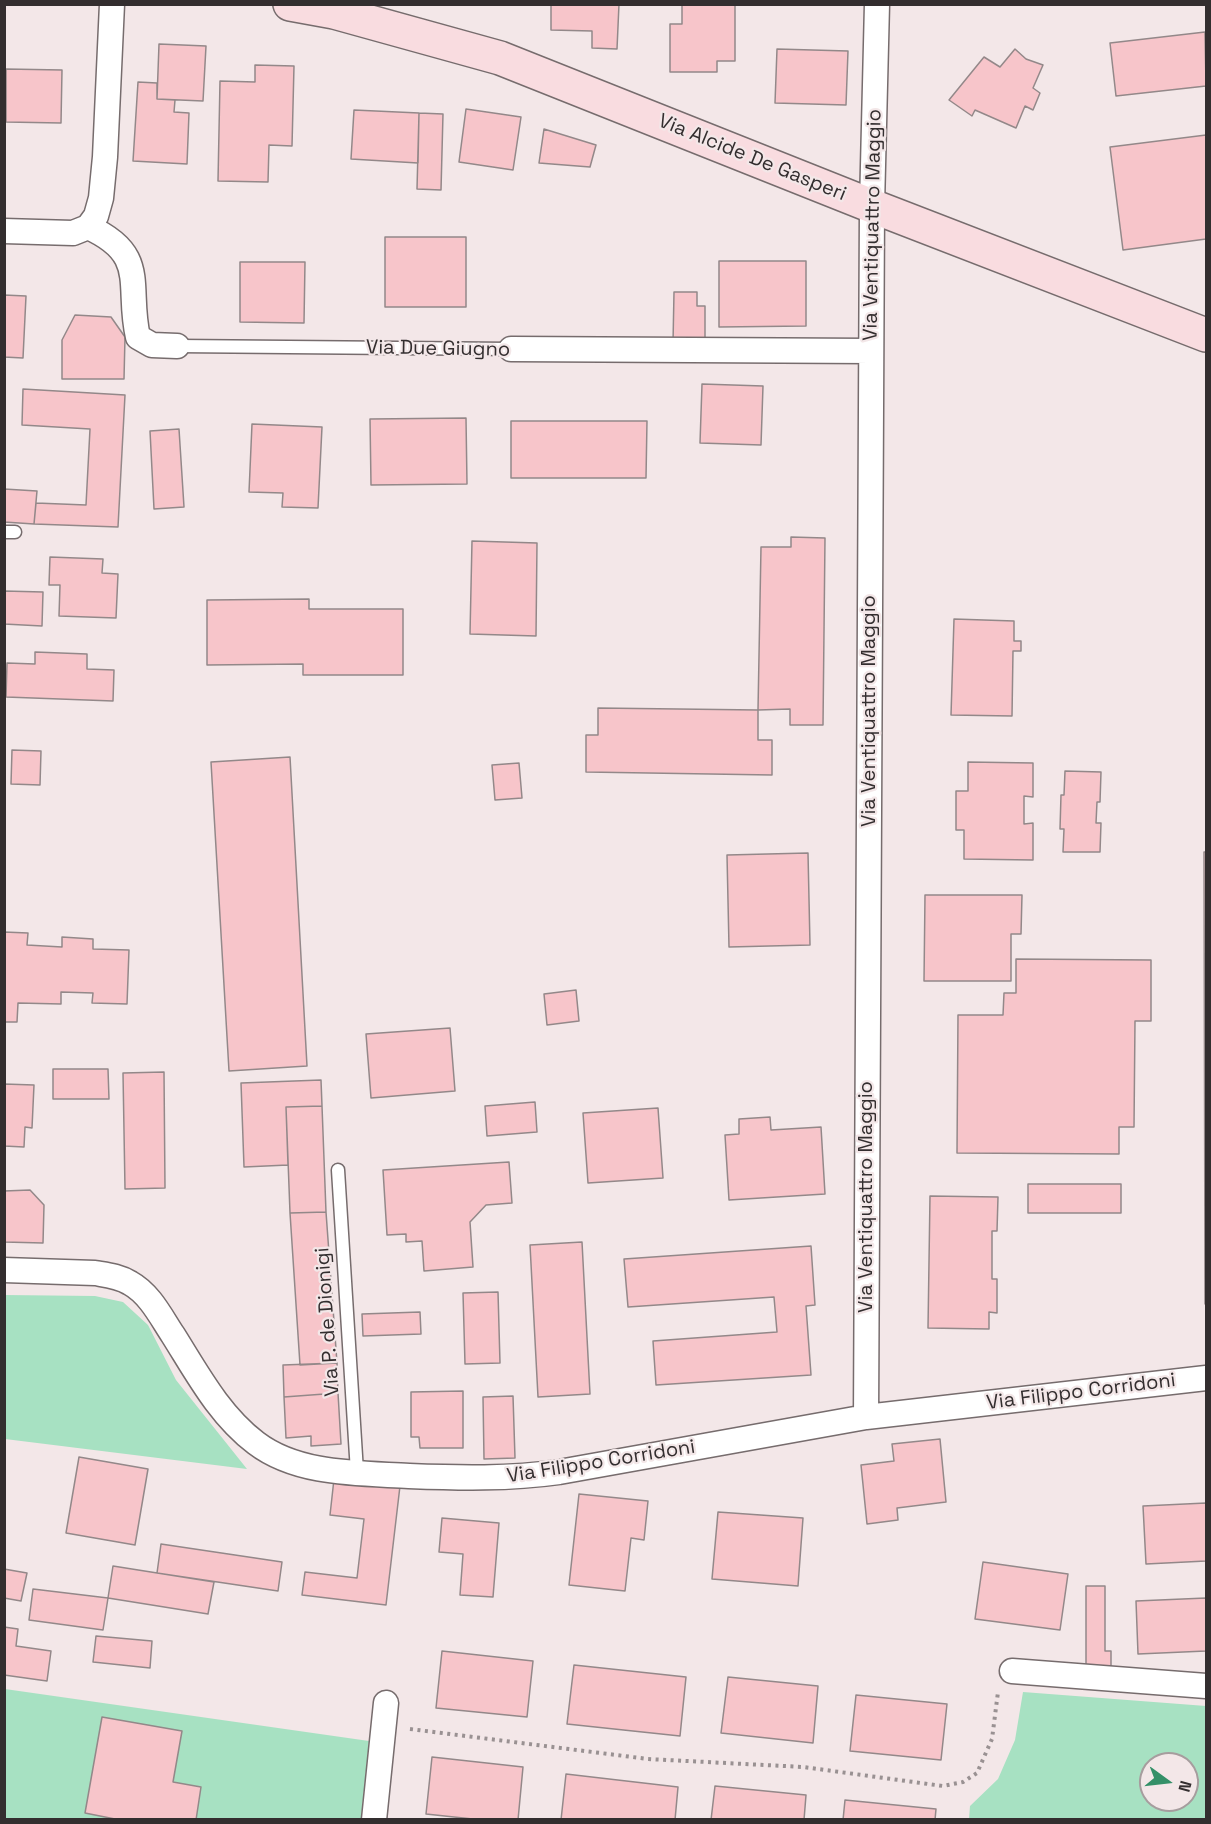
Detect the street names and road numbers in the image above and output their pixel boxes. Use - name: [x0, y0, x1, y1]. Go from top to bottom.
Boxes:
- street label: Via Alcide De Gasperi: [654, 109, 850, 207]
- street label: Via Ventiquattro Maggio: [859, 109, 887, 341]
- street label: Via Due Giugno: [366, 336, 510, 362]
- street label: Via Ventiquattro Maggio: [858, 595, 882, 827]
- street label: Via Ventiquattro Maggio: [855, 1081, 879, 1313]
- street label: Via P. de Dionigi: [311, 1247, 345, 1397]
- street label: Via Filippo Corridoni: [985, 1368, 1177, 1416]
- street label: Via Filippo Corridoni: [505, 1435, 697, 1489]

